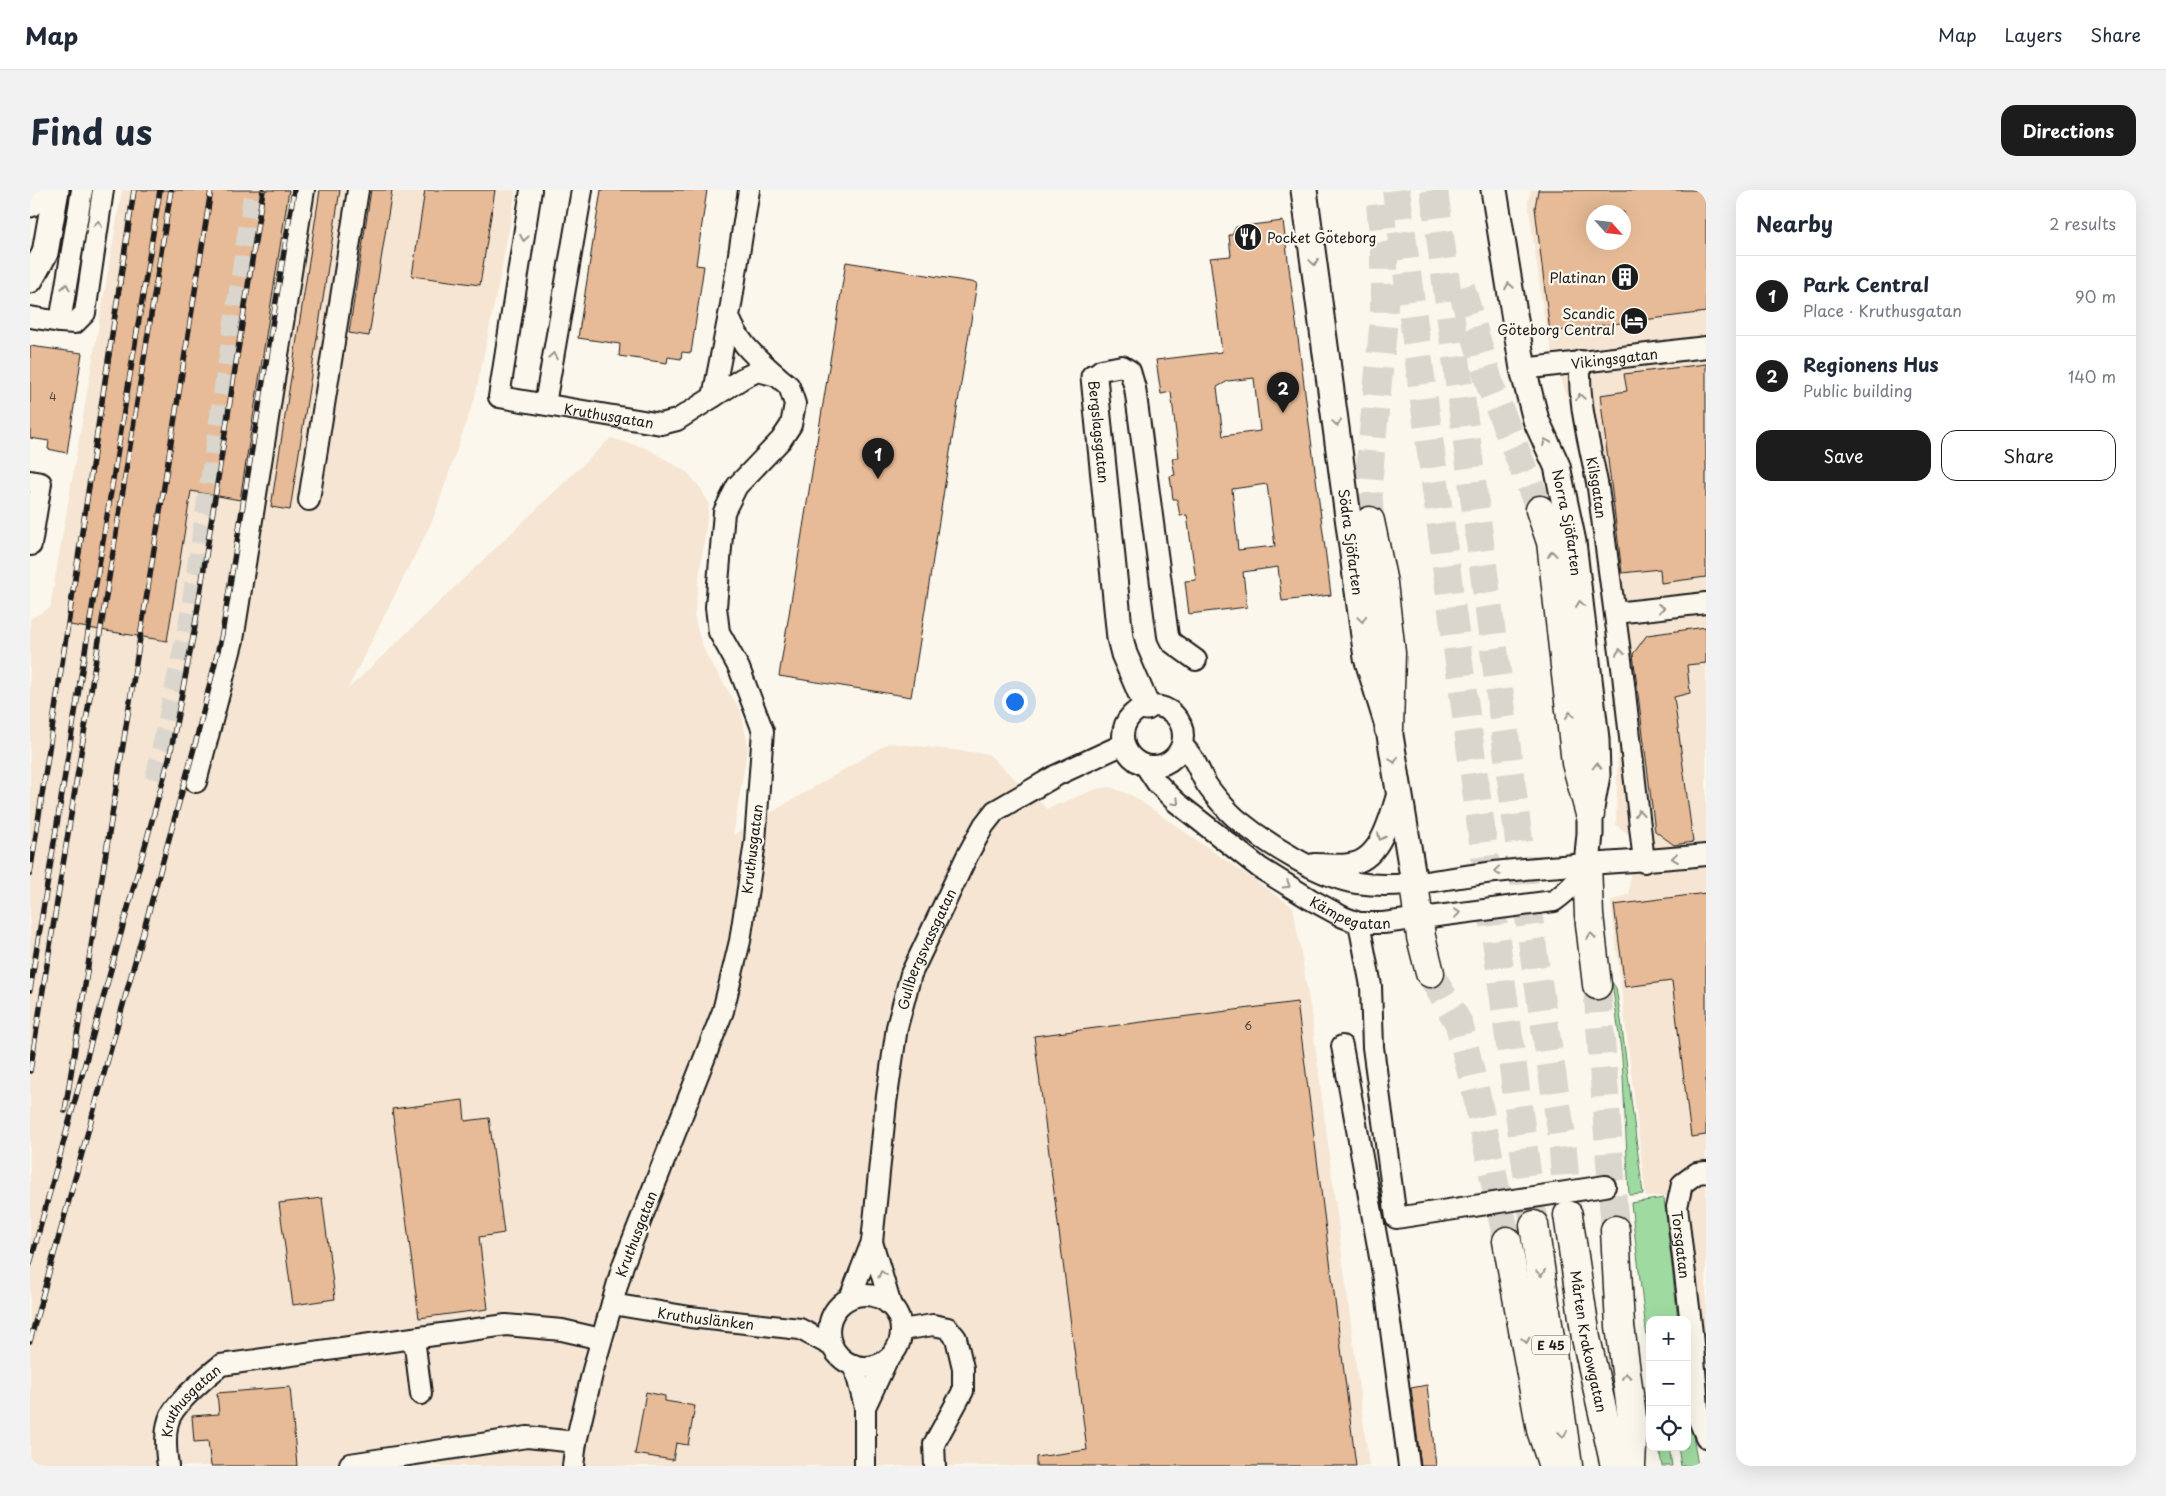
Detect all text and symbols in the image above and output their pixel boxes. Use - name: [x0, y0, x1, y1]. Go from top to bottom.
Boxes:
- text: Map: [25, 17, 78, 53]
- text: Map: [1938, 21, 1977, 48]
- text: Layers: [2005, 21, 2062, 48]
- text: Share: [2090, 21, 2141, 48]
- text: Find us: [30, 104, 152, 157]
- button: Directions: [2001, 105, 2136, 156]
- north arrow: [1586, 205, 1631, 250]
- text: Nearby: [1756, 207, 1833, 239]
- text: 2 results: [2049, 211, 2116, 235]
- one-way arrow: [92, 220, 103, 228]
- restaurant icon: Pocket Göteborg: [1233, 222, 1263, 252]
- place label: Pocket Göteborg: [1267, 227, 1377, 248]
- one-way arrow: [519, 234, 529, 243]
- one-way arrow: [1308, 259, 1319, 267]
- building icon: Platinan: [1610, 262, 1640, 292]
- place label: Platinan: [1550, 267, 1606, 288]
- text: Park Central: [1803, 270, 1929, 298]
- one-way arrow: [60, 282, 71, 290]
- one-way arrow: [1504, 282, 1514, 291]
- text: 1: [1768, 284, 1776, 308]
- text: 90 m: [2075, 284, 2116, 308]
- text: Place · Kruthusgatan: [1803, 298, 1962, 322]
- place label: Scandic Göteborg Central: [1497, 303, 1615, 340]
- hotel icon: Scandic Göteborg Central: [1619, 306, 1649, 336]
- street label: Vikingsgatan: [1570, 342, 1659, 374]
- text: Regionens Hus: [1803, 350, 1939, 378]
- one-way arrow: [548, 352, 558, 361]
- text: 2: [1766, 364, 1778, 388]
- text: 140 m: [2068, 364, 2116, 388]
- pin: 2: [1267, 372, 1299, 413]
- text: Public building: [1803, 378, 1913, 402]
- street label: Bergslagsgatan: [1084, 379, 1115, 484]
- house number: 4: [49, 388, 57, 405]
- one-way arrow: [1575, 393, 1586, 401]
- street label: Kruthusgatan: [563, 398, 655, 433]
- one-way arrow: [1331, 419, 1342, 427]
- button: Save: [1756, 430, 1931, 481]
- button: Share: [1941, 430, 2116, 481]
- pin: 1: [862, 438, 894, 479]
- one-way arrow: [1542, 438, 1552, 447]
- street label: Kilsgatan: [1581, 455, 1612, 520]
- street label: Norra Sjöfarten: [1547, 467, 1587, 577]
- street label: Södra Sjöfarten: [1334, 487, 1369, 596]
- one-way arrow: [1547, 549, 1558, 557]
- one-way arrow: [1575, 600, 1586, 608]
- one-way arrow: [1657, 603, 1665, 614]
- one-way arrow: [1356, 615, 1366, 623]
- one-way arrow: [1615, 647, 1626, 655]
- your location: [1002, 689, 1028, 715]
- one-way arrow: [1565, 711, 1576, 719]
- one-way arrow: [1389, 756, 1399, 765]
- one-way arrow: [1592, 761, 1602, 769]
- one-way arrow: [1171, 796, 1180, 805]
- street label: Kruthusgatan: [736, 803, 768, 895]
- one-way arrow: [1634, 809, 1645, 817]
- one-way arrow: [1377, 832, 1387, 841]
- one-way arrow: [1671, 852, 1679, 863]
- one-way arrow: [1493, 866, 1501, 877]
- one-way arrow: [1281, 879, 1290, 888]
- street label: Gullbergsvassgatan: [891, 885, 961, 1012]
- street label: Kämpegatan: [1306, 891, 1392, 934]
- one-way arrow: [1453, 908, 1461, 919]
- one-way arrow: [1586, 932, 1597, 940]
- house number: 6: [1244, 1017, 1252, 1034]
- street label: Kruthusgatan: [610, 1188, 662, 1280]
- street label: Torsgatan: [1667, 1209, 1696, 1280]
- one-way arrow: [1535, 1269, 1546, 1277]
- street label: Mårten Krakowgatan: [1566, 1269, 1613, 1414]
- one-way arrow: [877, 1270, 887, 1279]
- street label: Kruthuslänken: [656, 1301, 755, 1334]
- map controls: [1646, 1316, 1691, 1451]
- button: +: [1646, 1316, 1691, 1361]
- one-way arrow: [1520, 1336, 1530, 1345]
- road number: E 45: [1532, 1336, 1570, 1354]
- street label: Kruthusgatan: [156, 1359, 225, 1438]
- button: −: [1646, 1361, 1691, 1406]
- one-way arrow: [1622, 1372, 1632, 1381]
- button: locate: [1646, 1406, 1691, 1451]
- one-way arrow: [1557, 1430, 1568, 1438]

